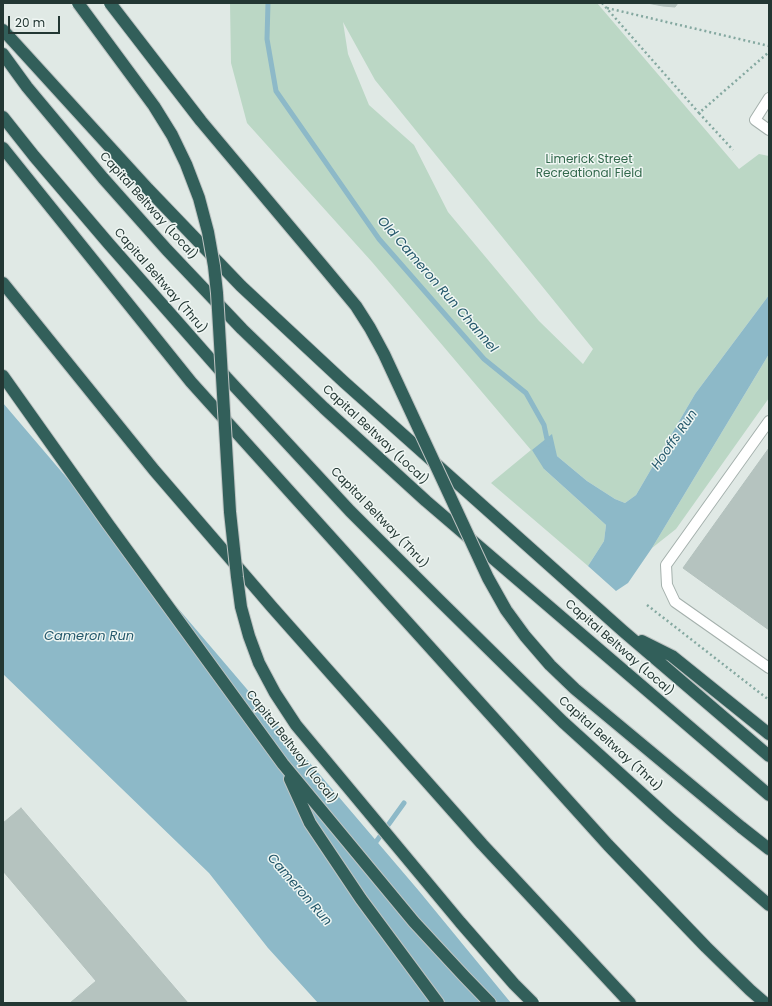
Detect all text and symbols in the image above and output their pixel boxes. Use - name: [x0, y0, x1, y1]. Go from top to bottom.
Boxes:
- scale bar: [10, 8, 62, 34]
- text: 20 m: [15, 14, 45, 31]
- street label: Capital Beltway (Local): [96, 149, 200, 263]
- park label: Limerick Street Recreational Field: [536, 153, 642, 181]
- water label: Old Cameron Run Channel: [374, 214, 500, 356]
- street label: Capital Beltway (Thru): [111, 226, 209, 336]
- street label: Capital Beltway (Local): [319, 382, 431, 488]
- water label: Hooffs Run: [649, 407, 701, 473]
- street label: Capital Beltway (Thru): [327, 465, 431, 571]
- street label: Capital Beltway (Local): [562, 597, 676, 699]
- water label: Cameron Run: [44, 629, 134, 645]
- street label: Capital Beltway (Local): [242, 688, 340, 806]
- street label: Capital Beltway (Thru): [555, 694, 665, 794]
- water label: Cameron Run: [264, 851, 334, 929]

